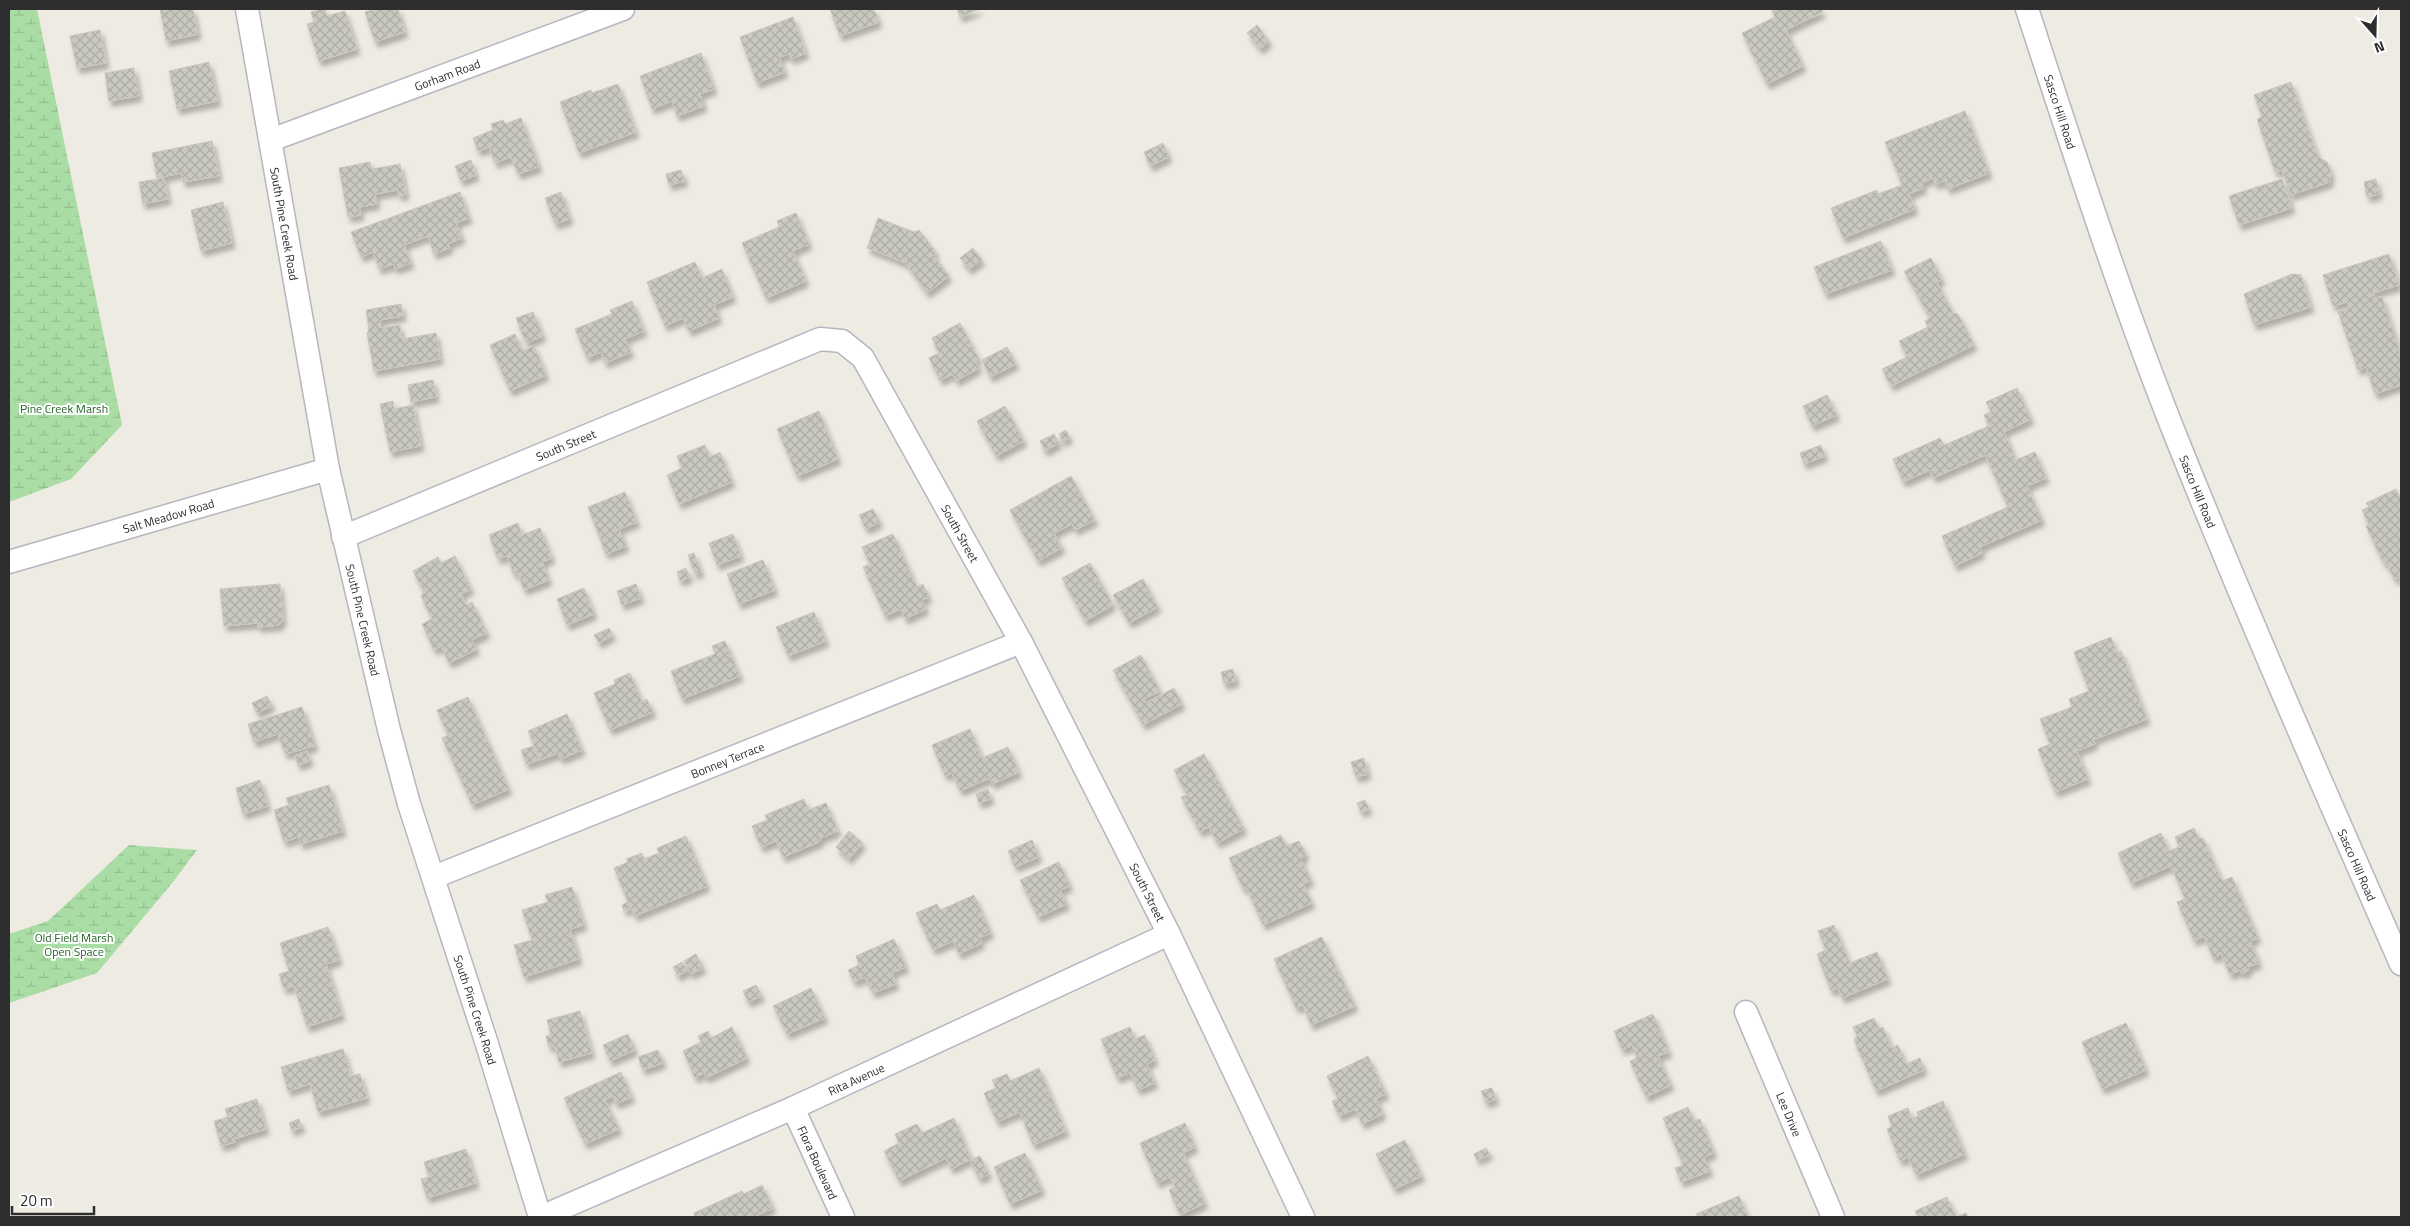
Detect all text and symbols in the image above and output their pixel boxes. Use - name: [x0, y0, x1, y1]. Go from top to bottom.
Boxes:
- north arrow: [2350, 10, 2400, 60]
- text: N: [2371, 36, 2388, 59]
- street label: Gorham Road: [412, 53, 483, 95]
- street label: Sasco Hill Road: [2039, 72, 2082, 151]
- street label: South Pine Creek Road: [266, 166, 304, 282]
- park label: Pine Creek Marsh: [20, 399, 108, 418]
- street label: South Street: [533, 423, 599, 466]
- street label: Sasco Hill Road: [2175, 452, 2221, 531]
- street label: Salt Meadow Road: [120, 493, 216, 538]
- street label: South Street: [937, 501, 985, 566]
- street label: South Pine Creek Road: [341, 562, 386, 678]
- street label: Bonney Terrace: [688, 736, 767, 783]
- street label: Sasco Hill Road: [2333, 826, 2382, 904]
- street label: South Street: [1125, 860, 1171, 925]
- park label: Old Field Marsh Open Space: [35, 928, 113, 961]
- street label: South Pine Creek Road: [449, 952, 502, 1067]
- street label: Rita Avenue: [825, 1058, 887, 1100]
- street label: Lee Drive: [1771, 1089, 1807, 1139]
- street label: Flora Boulevard: [793, 1123, 843, 1202]
- scale bar: [12, 1184, 95, 1216]
- text: 20 m: [20, 1189, 53, 1212]

